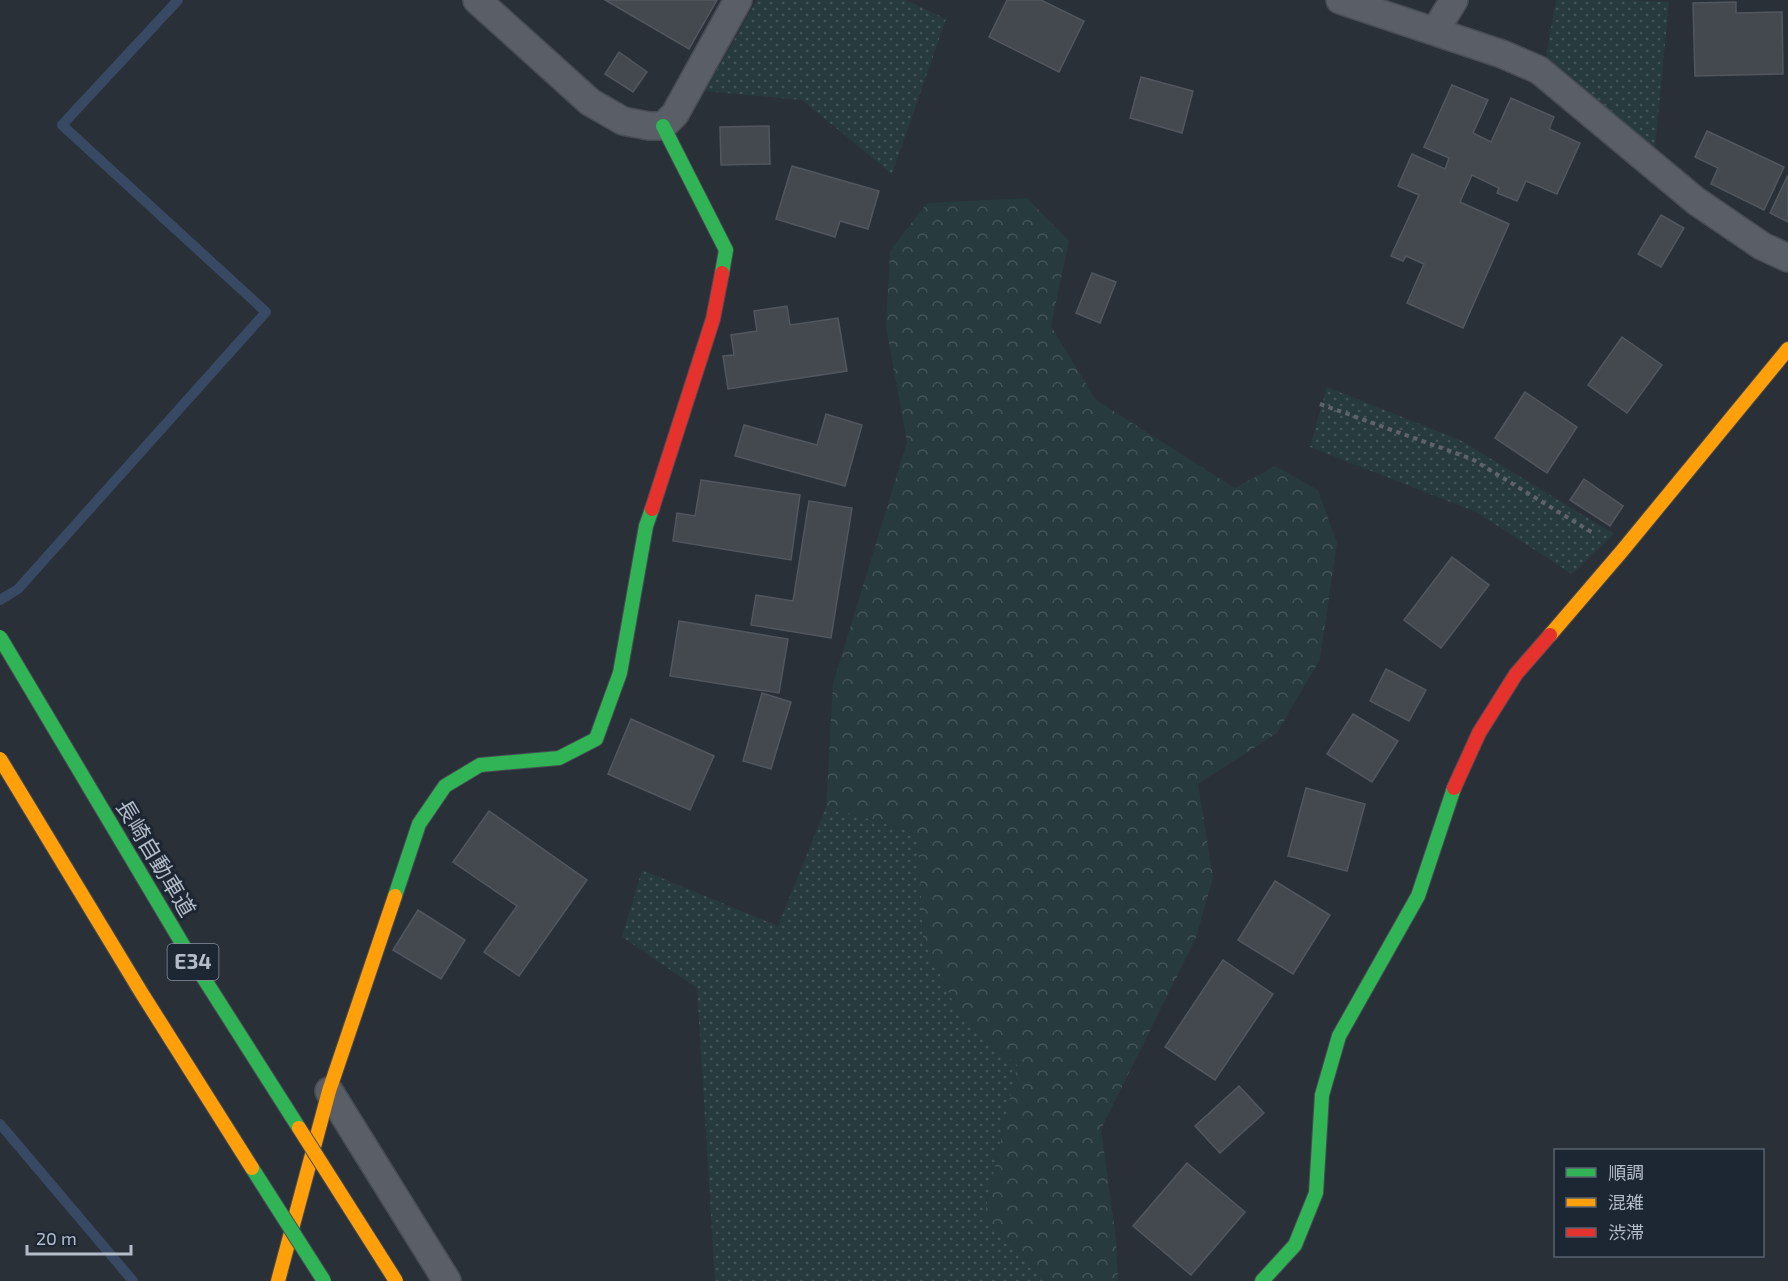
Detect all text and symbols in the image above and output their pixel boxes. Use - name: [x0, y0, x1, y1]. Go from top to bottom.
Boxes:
- street label: 長崎自動車道: [112, 794, 202, 921]
- road number: E34: [168, 944, 218, 980]
- legend: [1554, 1149, 1764, 1257]
- text: 順調: [1608, 1161, 1644, 1183]
- text: 混雑: [1608, 1191, 1644, 1213]
- scale bar: [27, 1218, 130, 1256]
- text: 渋滞: [1608, 1221, 1644, 1243]
- text: 20 m: [36, 1227, 77, 1249]

